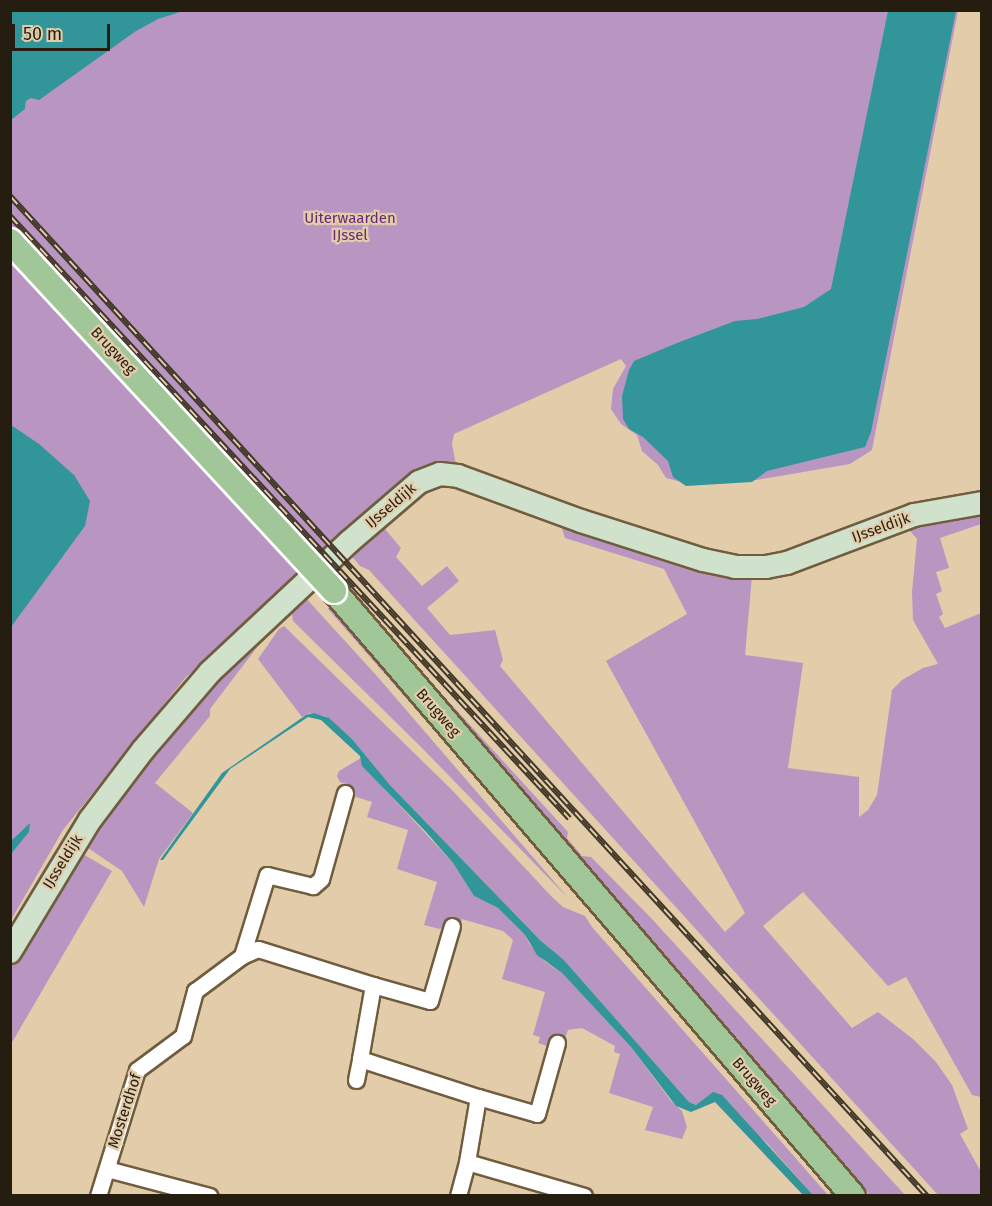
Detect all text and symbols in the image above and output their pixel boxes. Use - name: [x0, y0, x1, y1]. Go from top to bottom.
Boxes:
- scale bar: [15, 12, 112, 50]
- text: 50 m: [23, 23, 62, 45]
- park label: Uiterwaarden IJssel: [304, 209, 396, 244]
- street label: Brugweg: [87, 324, 139, 378]
- street label: IJsseldijk: [362, 480, 420, 532]
- street label: IJsseldijk: [850, 509, 912, 547]
- street label: Brugweg: [412, 685, 464, 741]
- street label: IJsseldijk: [39, 832, 87, 892]
- street label: Brugweg: [728, 1054, 780, 1110]
- street label: Mosterdhof: [104, 1071, 146, 1151]

